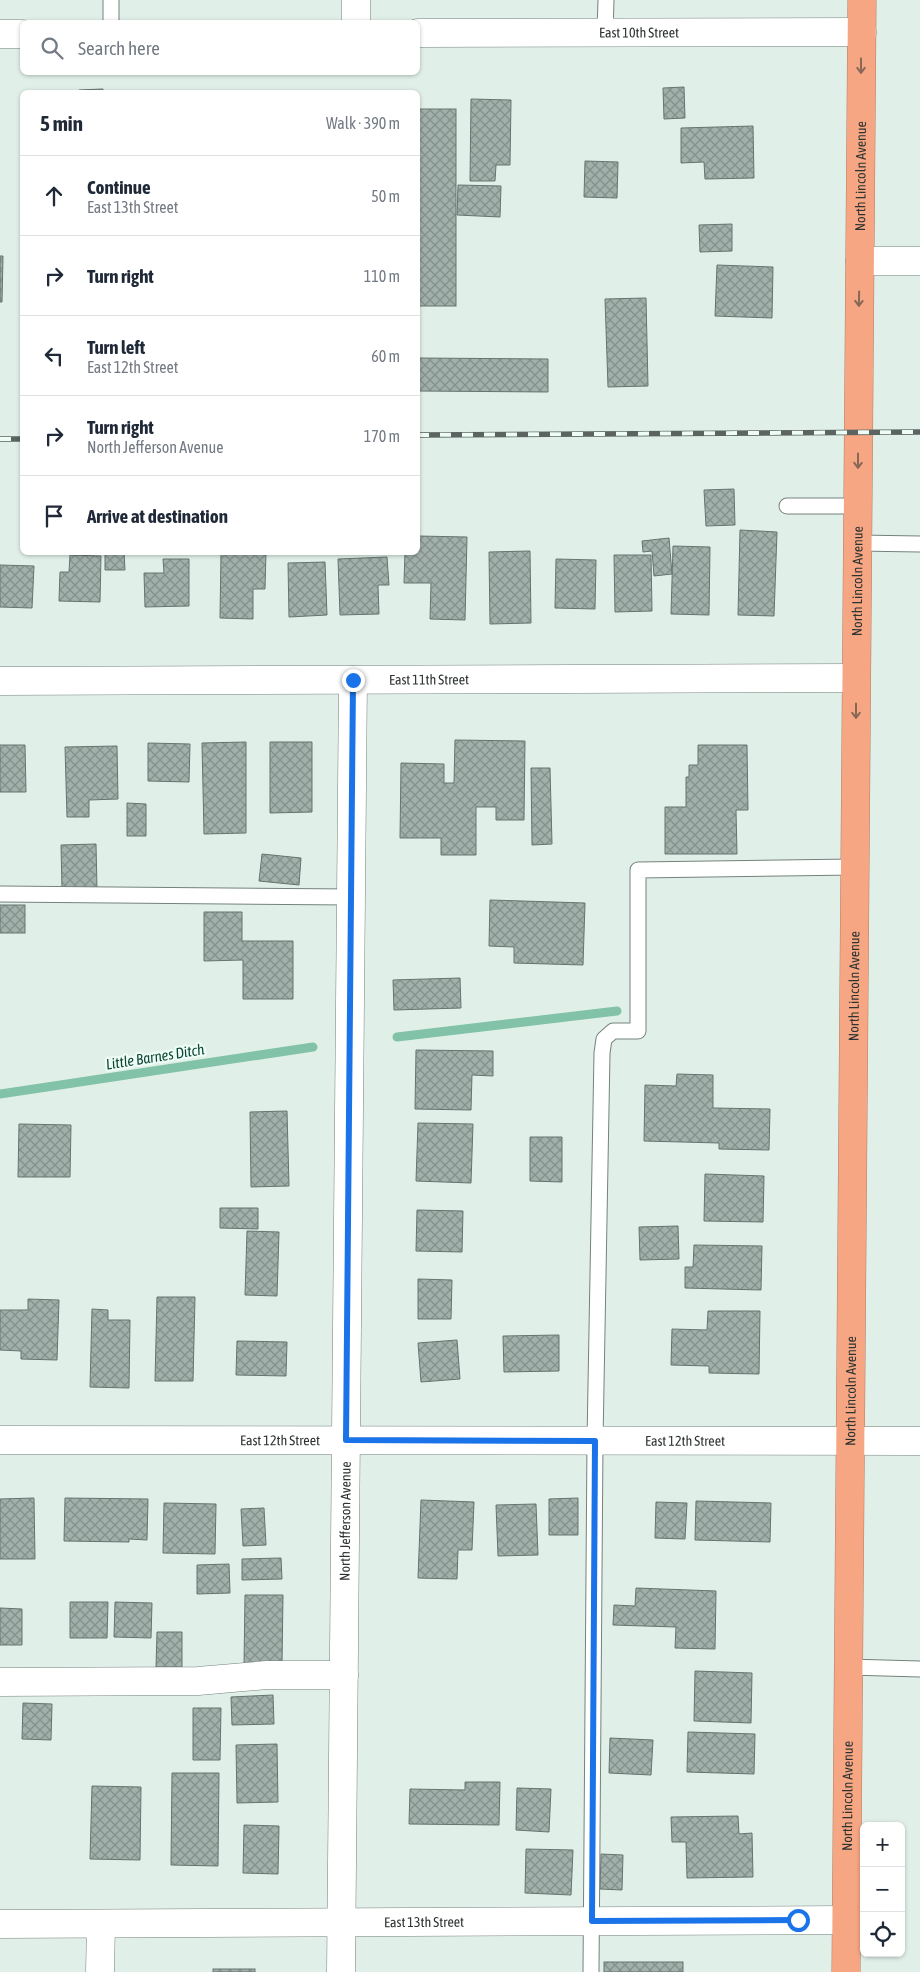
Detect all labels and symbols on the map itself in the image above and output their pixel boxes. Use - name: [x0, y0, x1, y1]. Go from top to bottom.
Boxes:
- street label: East 10th Street: [599, 24, 679, 41]
- one-way arrow: [856, 58, 866, 74]
- street label: North Lincoln Avenue: [852, 121, 869, 231]
- one-way arrow: [854, 290, 864, 306]
- one-way arrow: [853, 452, 863, 469]
- street label: North Lincoln Avenue: [849, 526, 866, 636]
- route end: [342, 669, 365, 692]
- street label: East 11th Street: [389, 671, 469, 688]
- one-way arrow: [851, 702, 861, 719]
- street label: North Lincoln Avenue: [846, 931, 862, 1041]
- water label: Little Barnes Ditch: [105, 1040, 205, 1073]
- street label: North Lincoln Avenue: [842, 1336, 859, 1446]
- street label: East 12th Street: [240, 1432, 320, 1448]
- street label: East 12th Street: [645, 1433, 725, 1449]
- street label: North Jefferson Avenue: [337, 1461, 354, 1581]
- street label: North Lincoln Avenue: [839, 1741, 856, 1851]
- route start: [787, 1909, 810, 1932]
- street label: East 13th Street: [384, 1914, 464, 1930]

